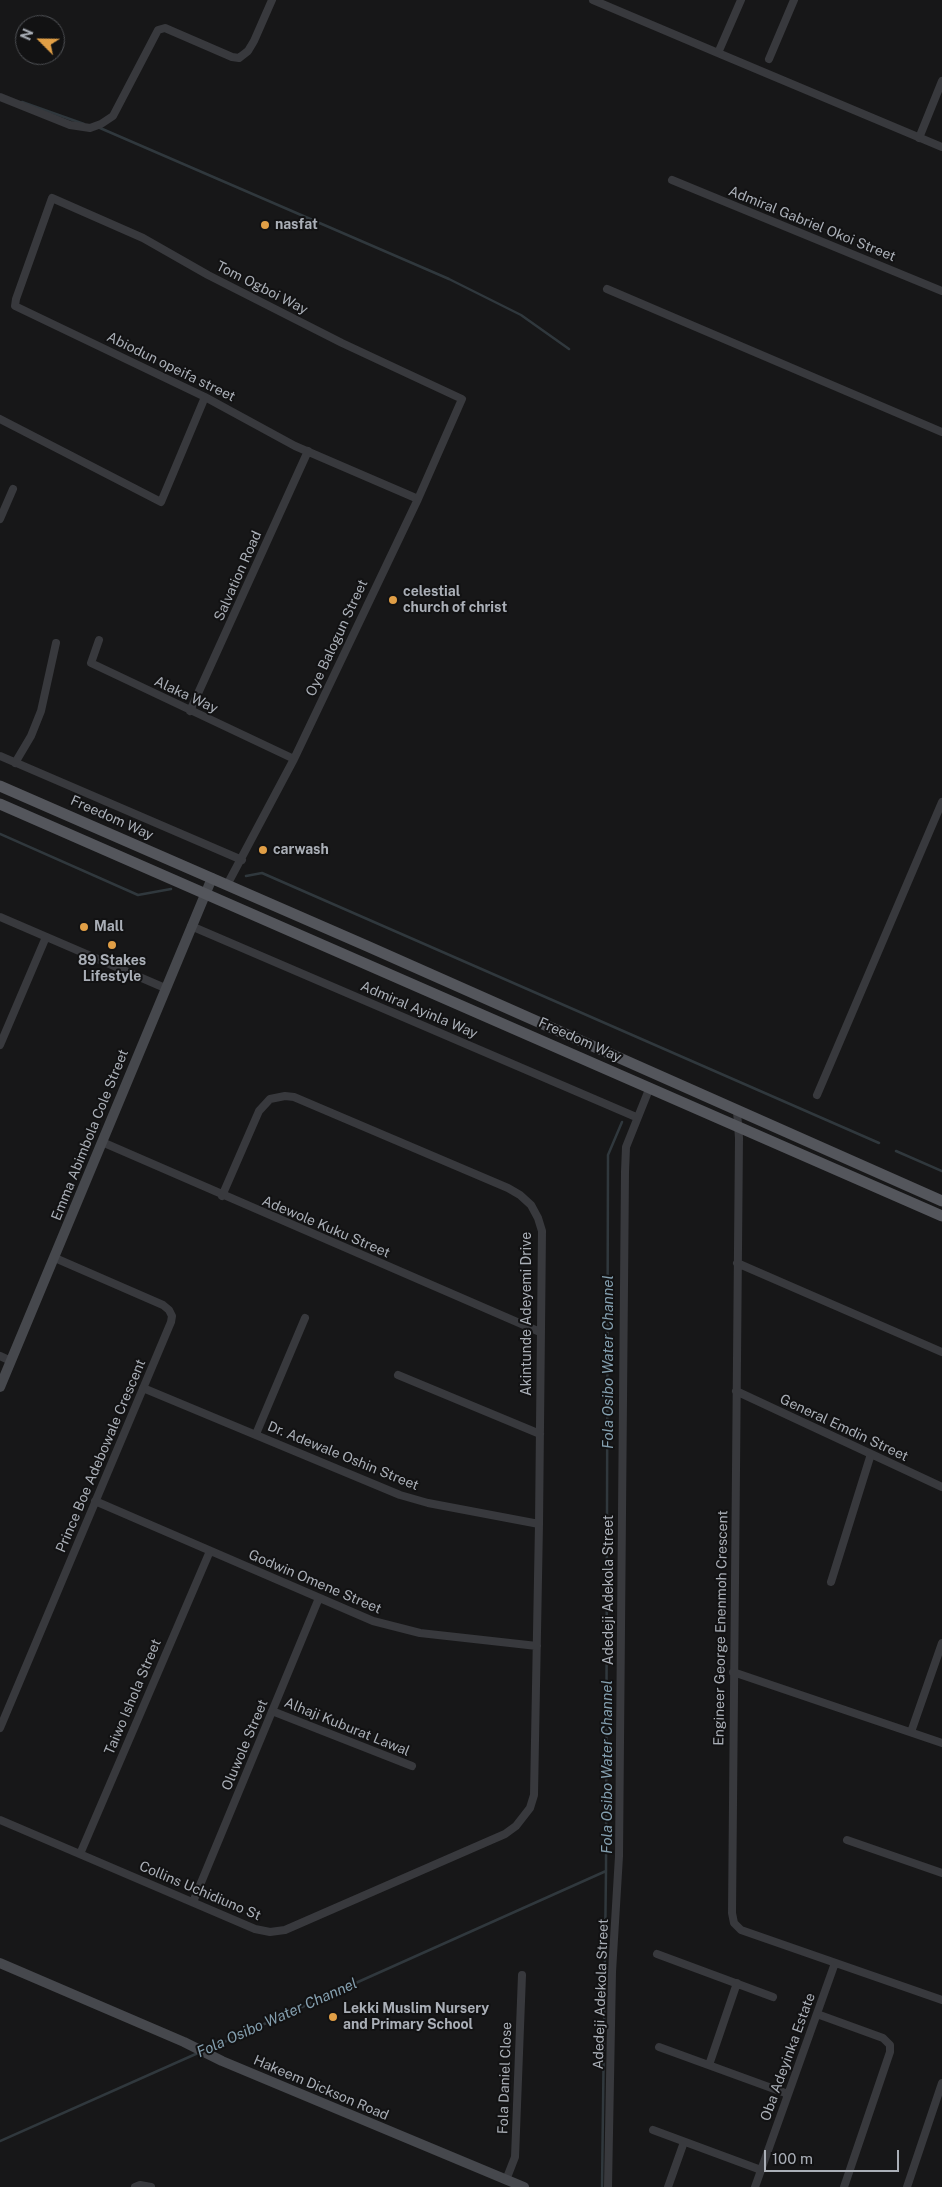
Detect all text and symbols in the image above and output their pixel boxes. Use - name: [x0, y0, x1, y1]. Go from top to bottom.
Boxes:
- north arrow: [15, 15, 65, 65]
- text: N: [18, 26, 37, 43]
- street label: Admiral Gabriel Okoi Street: [726, 183, 898, 265]
- place label: nasfat: [275, 217, 318, 233]
- marker: nasfat: [259, 219, 271, 231]
- street label: Tom Ogboi Way: [213, 258, 311, 318]
- street label: Abiodun opeifa street: [104, 329, 238, 405]
- street label: Salvation Road: [211, 528, 265, 624]
- street label: Oye Balogun Street: [303, 577, 371, 699]
- place label: celestial church of christ: [403, 584, 507, 616]
- marker: celestial church of christ: [387, 594, 399, 606]
- street label: Alaka Way: [151, 673, 221, 717]
- street label: Freedom Way: [68, 792, 156, 844]
- place label: carwash: [273, 842, 329, 858]
- marker: carwash: [257, 844, 269, 856]
- place label: Mall: [94, 919, 124, 935]
- marker: Mall: [78, 921, 90, 933]
- marker: 89 Stakes Lifestyle: [106, 939, 118, 951]
- place label: 89 Stakes Lifestyle: [78, 953, 146, 986]
- street label: Admiral Ayinla Way: [358, 978, 480, 1042]
- street label: Freedom Way: [536, 1014, 624, 1066]
- street label: Emma Abimbola Cole Street: [48, 1047, 132, 1223]
- street label: Adewole Kuku Street: [260, 1192, 392, 1262]
- street label: Akintunde Adeyemi Drive: [519, 1232, 535, 1396]
- water label: Fola Osibo Water Channel: [599, 1275, 617, 1449]
- street label: Prince Boe Adebowale Crescent: [53, 1357, 149, 1555]
- street label: General Emdin Street: [777, 1391, 911, 1465]
- street label: Dr. Adewale Oshin Street: [265, 1418, 421, 1494]
- street label: Engineer George Enenmoh Crescent: [711, 1510, 731, 1746]
- street label: Adedeji Adekola Street: [601, 1515, 617, 1665]
- street label: Godwin Omene Street: [246, 1546, 384, 1618]
- street label: Taiwo Ishola Street: [101, 1637, 165, 1757]
- water label: Fola Osibo Water Channel: [598, 1680, 616, 1854]
- street label: Alhaji Kuburat Lawal: [282, 1694, 412, 1760]
- street label: Oluwole Street: [218, 1697, 272, 1793]
- street label: Collins Uchidiuno St: [137, 1858, 263, 1924]
- street label: Adedeji Adekola Street: [590, 1918, 612, 2070]
- water label: Fola Osibo Water Channel: [194, 1974, 360, 2062]
- street label: Oba Adeyinka Estate: [757, 1991, 819, 2123]
- place label: Lekki Muslim Nursery and Primary School: [343, 2001, 489, 2034]
- marker: Lekki Muslim Nursery and Primary School: [327, 2011, 339, 2023]
- street label: Fola Daniel Close: [495, 2022, 515, 2134]
- street label: Hakeem Dickson Road: [251, 2052, 391, 2124]
- scale bar: [767, 2140, 902, 2172]
- text: 100 m: [772, 2150, 813, 2167]

